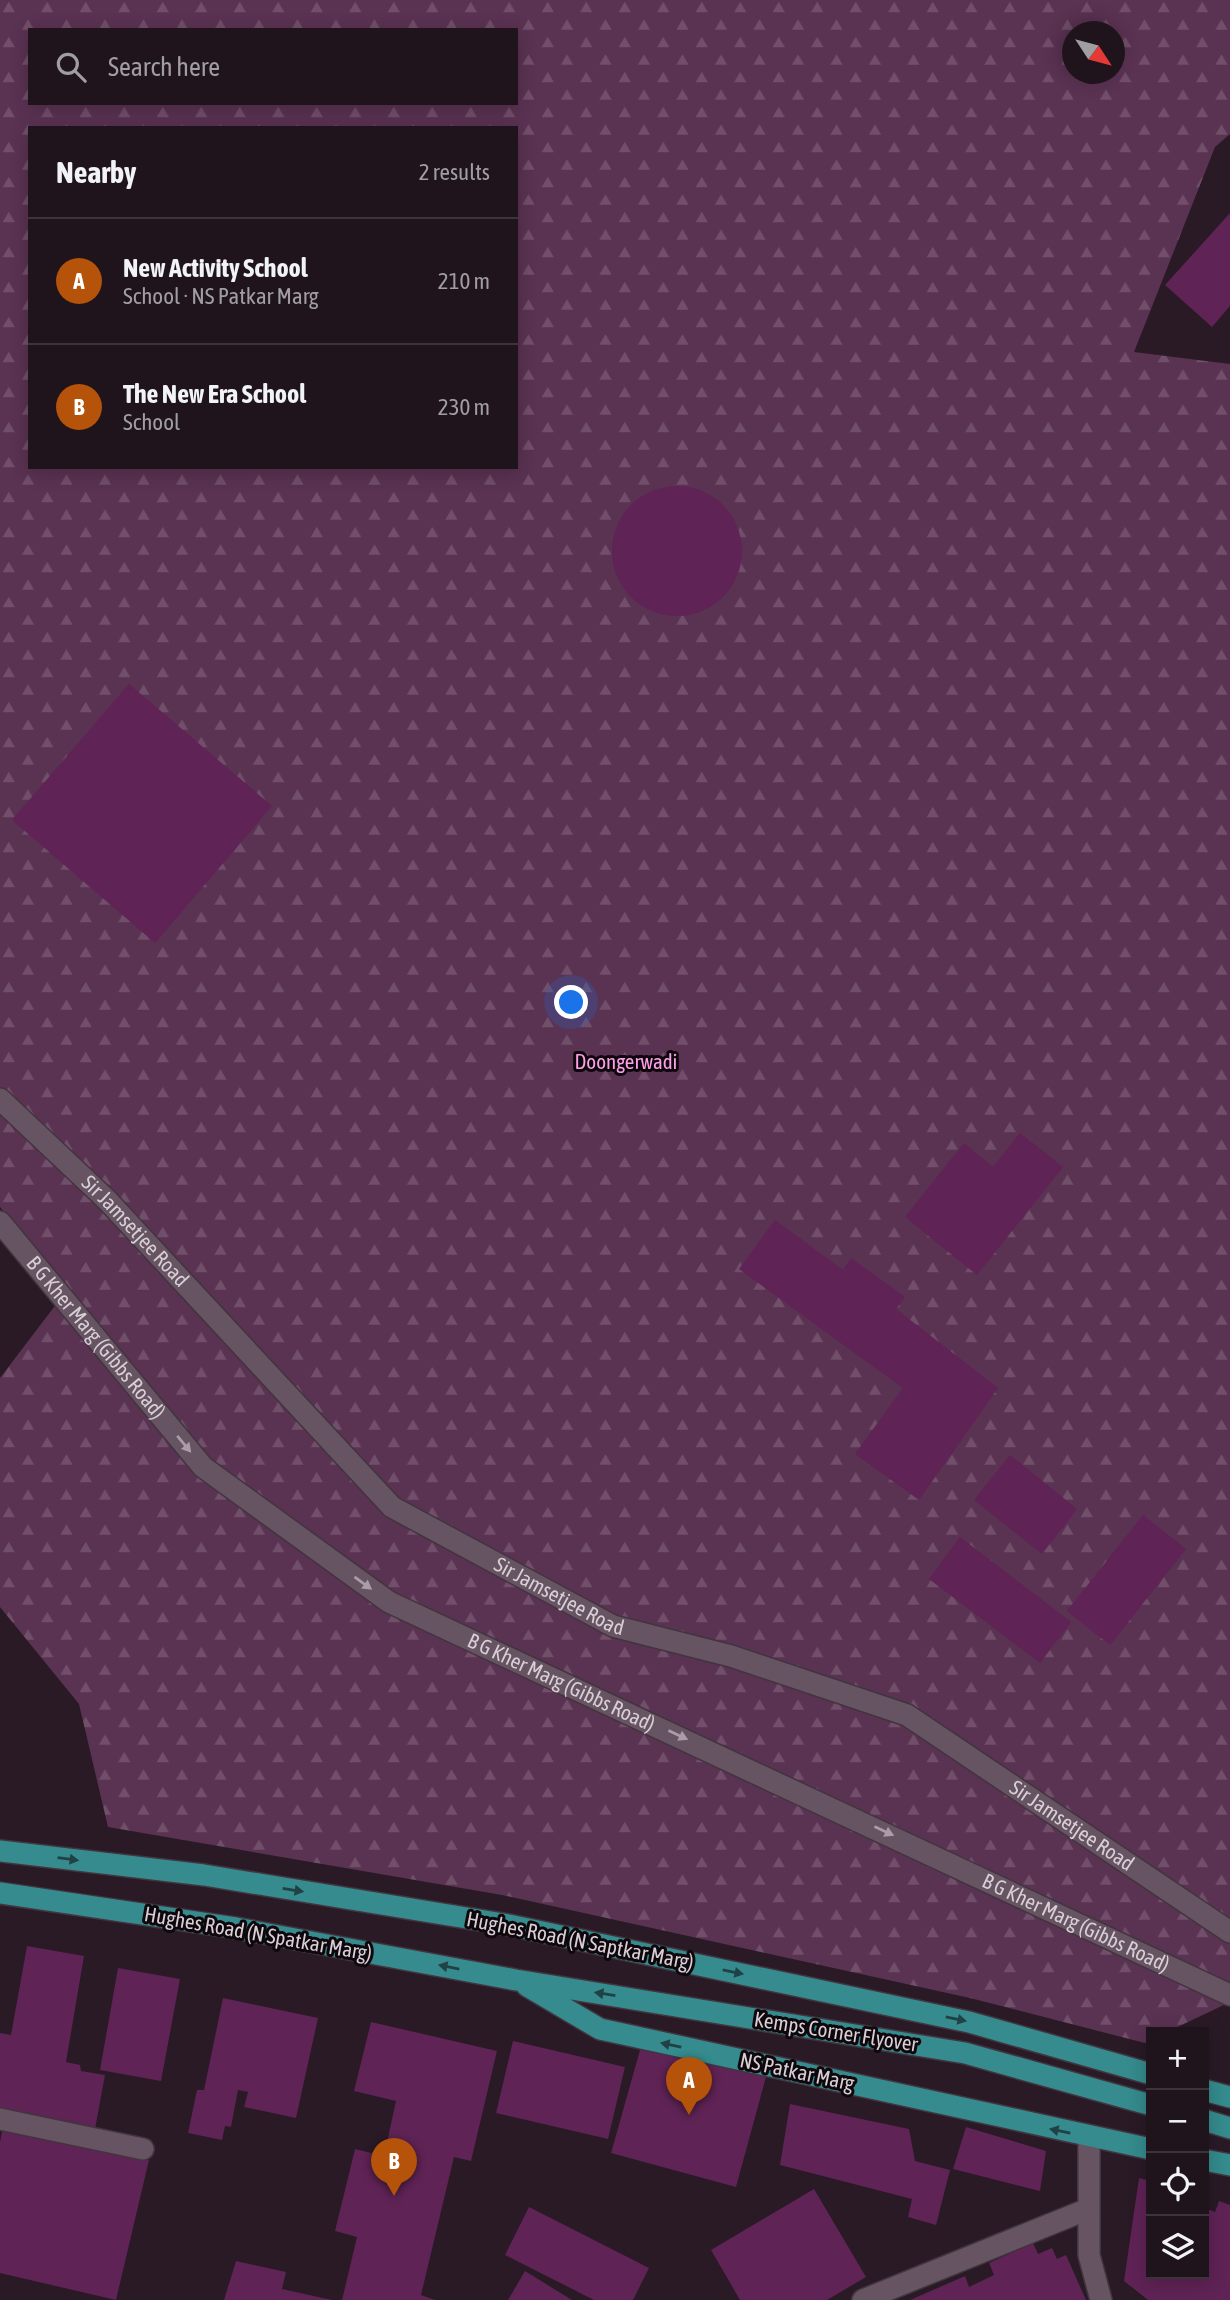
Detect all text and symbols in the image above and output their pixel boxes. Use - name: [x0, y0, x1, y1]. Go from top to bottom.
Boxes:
- north arrow: [1062, 21, 1125, 84]
- search box: [28, 28, 518, 105]
- icon: search: [52, 48, 90, 86]
- text: Search here: [108, 52, 220, 82]
- text: Nearby: [56, 155, 136, 189]
- text: 2 results: [419, 159, 490, 185]
- text: New Activity School: [123, 253, 308, 283]
- text: A: [73, 268, 85, 294]
- text: 210 m: [438, 268, 490, 294]
- text: School · NS Patkar Marg: [123, 283, 319, 309]
- text: The New Era School: [123, 379, 306, 409]
- text: B: [74, 394, 84, 420]
- text: 230 m: [438, 394, 490, 420]
- text: School: [123, 409, 180, 435]
- your location: [554, 985, 588, 1019]
- park label: Doongerwadi: [575, 1049, 677, 1073]
- street label: Sir Jamsetjee Road: [77, 1170, 194, 1291]
- street label: B G Kher Marg (Gibbs Road): [22, 1251, 171, 1423]
- one-way arrow: [177, 1435, 192, 1453]
- street label: Sir Jamsetjee Road: [491, 1551, 627, 1639]
- one-way arrow: [354, 1576, 373, 1590]
- street label: B G Kher Marg (Gibbs Road): [464, 1628, 659, 1736]
- one-way arrow: [668, 1729, 688, 1741]
- street label: Sir Jamsetjee Road: [1006, 1775, 1139, 1875]
- one-way arrow: [874, 1826, 895, 1837]
- one-way arrow: [57, 1854, 79, 1865]
- street label: B G Kher Marg (Gibbs Road): [979, 1868, 1174, 1976]
- one-way arrow: [282, 1885, 304, 1896]
- street label: Hughes Road (N Spatkar Marg): [142, 1901, 374, 1965]
- street label: Hughes Road (N Saptkar Marg): [465, 1906, 696, 1974]
- one-way arrow: [438, 1961, 460, 1972]
- one-way arrow: [722, 1967, 744, 1978]
- one-way arrow: [594, 1988, 616, 1999]
- street label: Kemps Corner Flyover: [753, 2006, 920, 2056]
- one-way arrow: [945, 2014, 967, 2025]
- map controls: [1146, 2027, 1209, 2279]
- button: +: [1146, 2027, 1209, 2090]
- one-way arrow: [660, 2039, 682, 2050]
- street label: NS Patkar Marg: [738, 2047, 857, 2095]
- pin: A: [666, 2057, 712, 2115]
- button: −: [1146, 2090, 1209, 2153]
- one-way arrow: [1049, 2125, 1071, 2136]
- pin: B: [371, 2138, 417, 2196]
- button: locate: [1146, 2153, 1209, 2216]
- button: layers: [1146, 2216, 1209, 2279]

